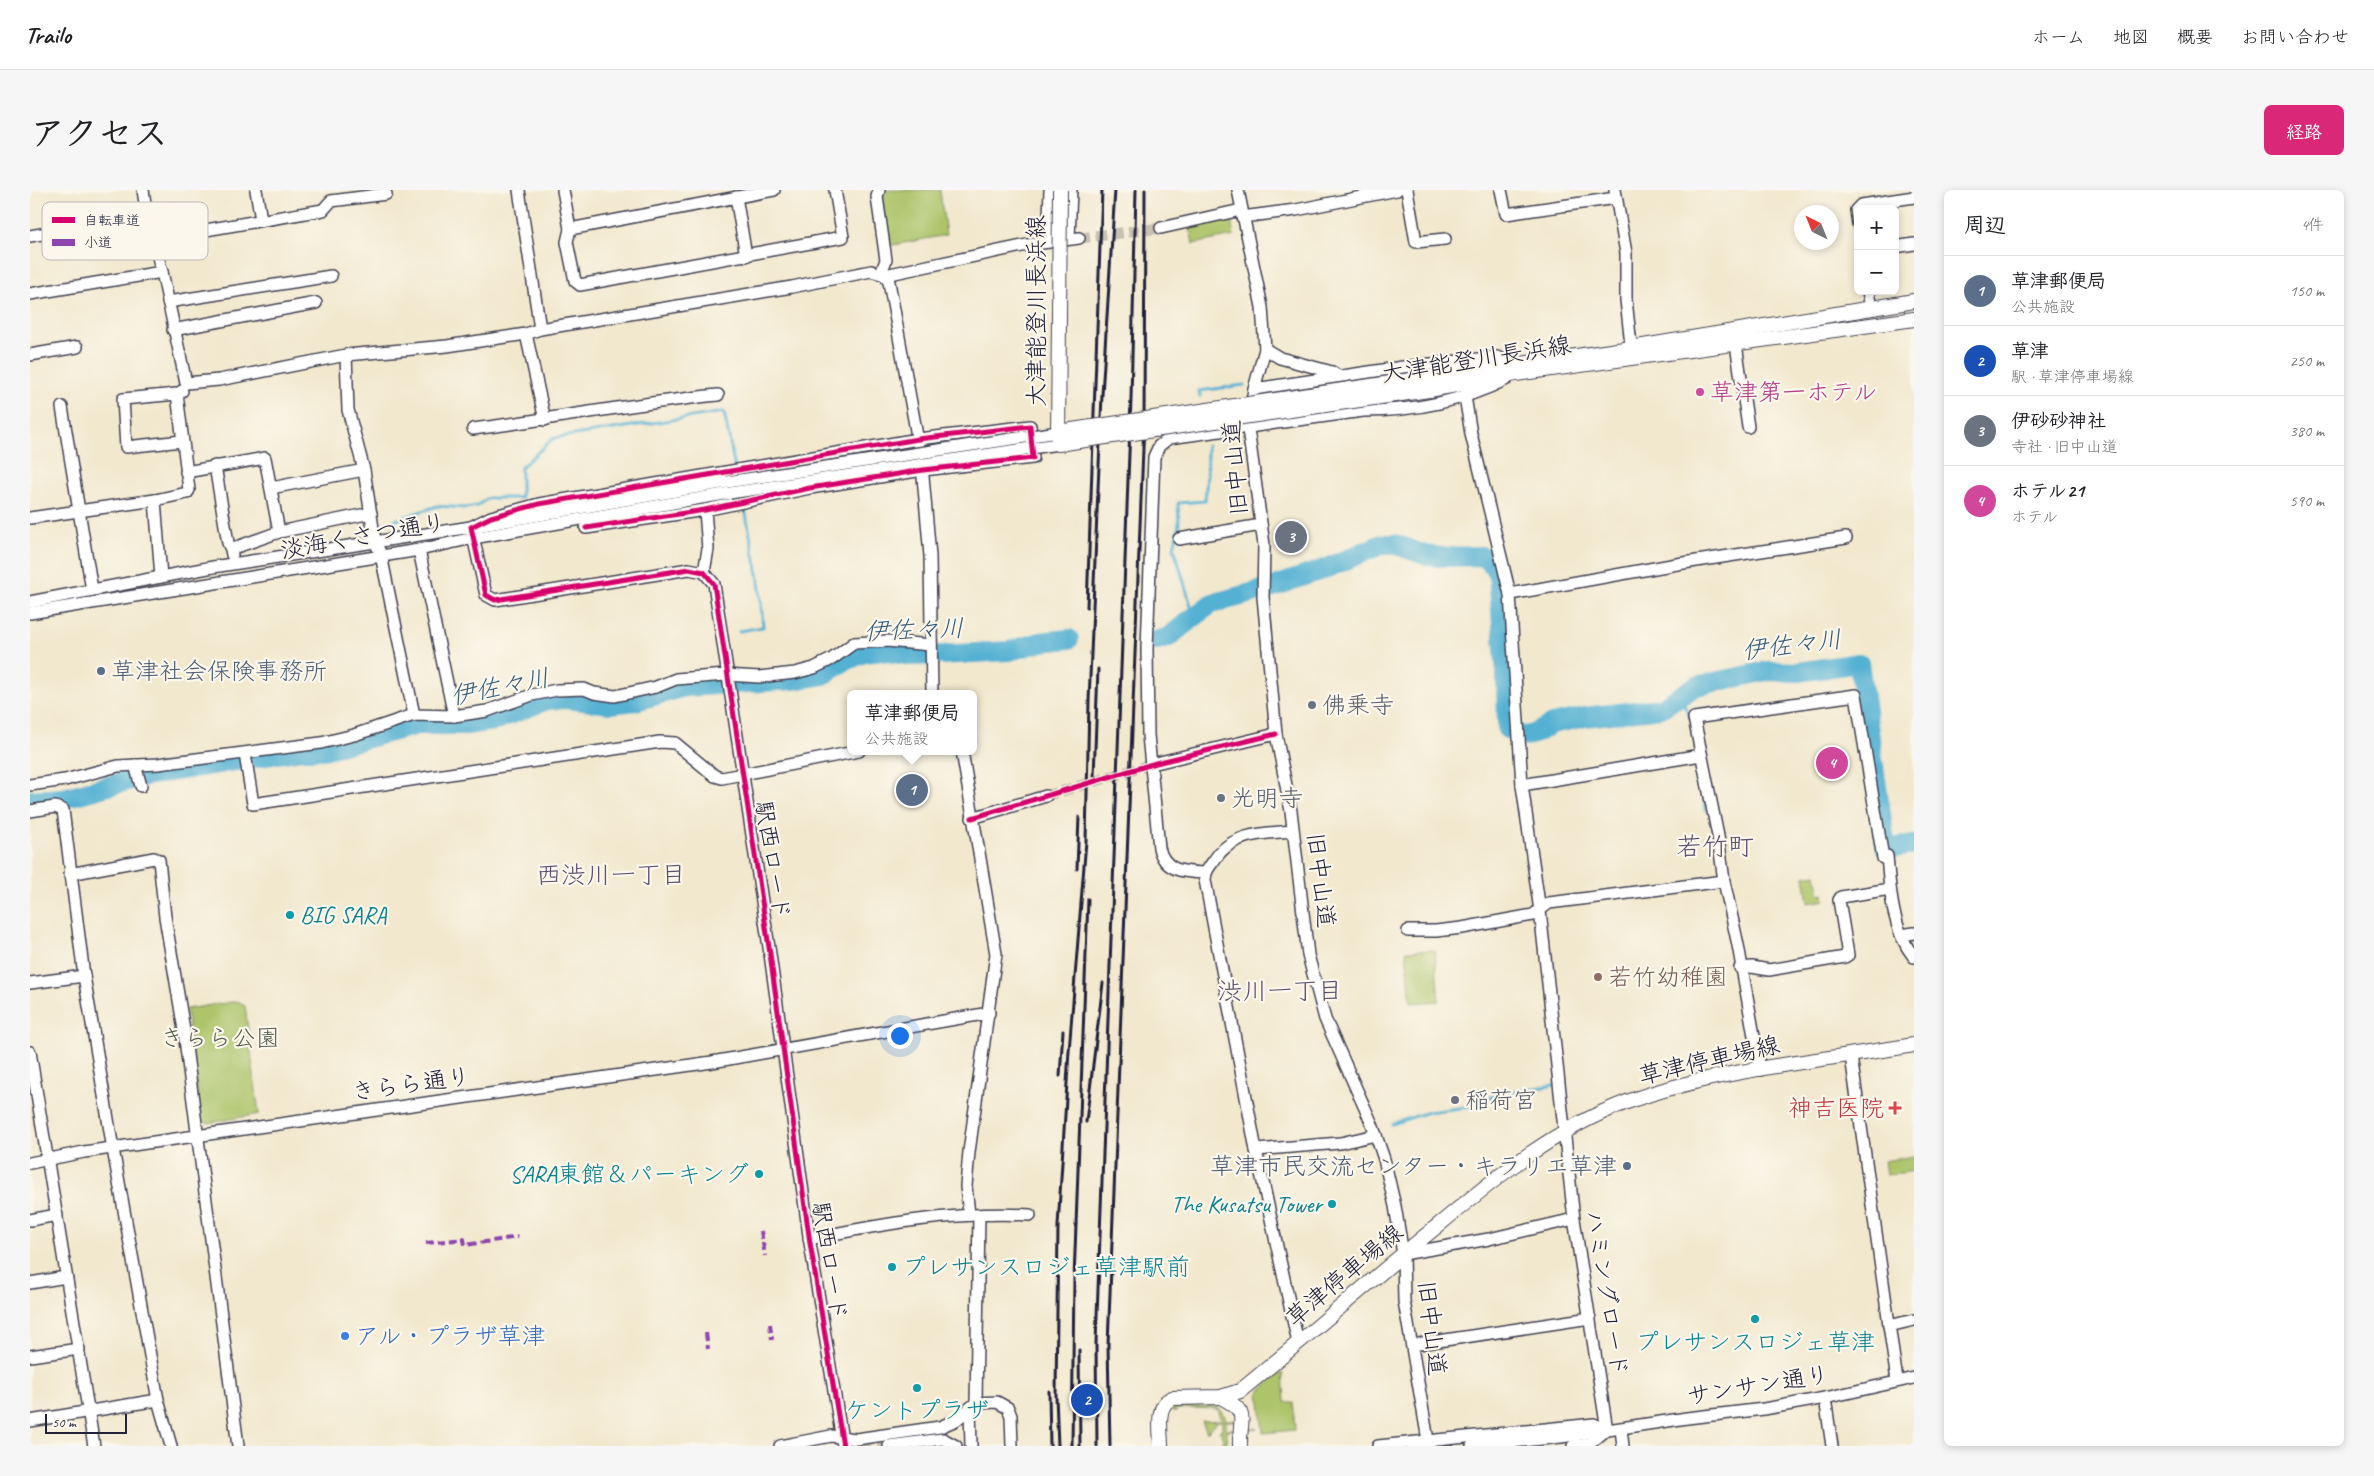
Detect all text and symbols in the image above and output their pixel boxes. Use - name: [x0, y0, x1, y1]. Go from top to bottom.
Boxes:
- text: Trailo: [25, 20, 71, 50]
- text: ホーム: [2032, 26, 2085, 48]
- text: 地図: [2113, 26, 2149, 48]
- text: 概要: [2177, 26, 2213, 48]
- text: お問い合わせ: [2241, 26, 2349, 48]
- button: 経路: [2264, 105, 2344, 155]
- text: アクセス: [30, 111, 168, 156]
- legend: [42, 202, 208, 260]
- north arrow: [1794, 205, 1839, 250]
- map controls: [1854, 205, 1899, 295]
- button: +: [1854, 205, 1899, 250]
- text: 自転車道: [84, 212, 140, 229]
- text: 周辺: [1964, 212, 2006, 238]
- street label: 大津能登川長浜線: [1021, 215, 1051, 407]
- text: 4件: [2301, 215, 2324, 235]
- text: 小道: [84, 234, 112, 251]
- button: −: [1854, 250, 1899, 295]
- text: 草津郵便局: [2011, 269, 2106, 293]
- text: 1: [1976, 281, 1984, 301]
- text: 150 m: [2290, 281, 2324, 301]
- text: 公共施設: [2011, 297, 2075, 317]
- street label: 大津能登川長浜線: [1379, 329, 1573, 389]
- text: 草津: [2011, 339, 2049, 363]
- text: 2: [1976, 351, 1984, 371]
- text: 250 m: [2290, 351, 2324, 371]
- text: 駅 · 草津停車場線: [2011, 367, 2134, 387]
- place label: 草津第一ホテル: [1710, 377, 1877, 407]
- marker: 草津第一ホテル: [1694, 386, 1706, 398]
- text: 伊砂砂神社: [2011, 409, 2106, 433]
- street label: 旧中山道: [1216, 419, 1254, 517]
- text: 3: [1976, 421, 1984, 441]
- text: 380 m: [2290, 421, 2324, 441]
- text: 寺社 · 旧中山道: [2011, 437, 2118, 457]
- text: ホテル21: [2011, 479, 2084, 503]
- text: 4: [1976, 491, 1984, 511]
- text: 590 m: [2290, 491, 2324, 511]
- street label: 淡海くさつ通り: [278, 507, 448, 565]
- text: ホテル: [2011, 507, 2058, 527]
- pin: 3: [1275, 518, 1307, 556]
- water label: 伊佐々川: [863, 612, 965, 648]
- water label: 伊佐々川: [1740, 623, 1844, 667]
- place label: 草津社会保険事務所: [111, 656, 327, 686]
- water label: 伊佐々川: [448, 662, 552, 712]
- marker: 草津社会保険事務所: [95, 665, 107, 677]
- popup: [847, 690, 977, 755]
- place label: 佛乗寺: [1322, 690, 1394, 720]
- marker: 佛乗寺: [1306, 699, 1318, 711]
- text: 草津郵便局: [864, 701, 960, 725]
- text: 公共施設: [864, 729, 929, 749]
- pin: 4: [1816, 744, 1848, 782]
- pin: 1: [896, 771, 928, 809]
- place label: 光明寺: [1231, 783, 1303, 813]
- marker: 光明寺: [1215, 792, 1227, 804]
- street label: 駅西ロード: [749, 798, 797, 922]
- district label: 若竹町: [1676, 830, 1754, 863]
- street label: 旧中山道: [1300, 831, 1342, 929]
- district label: 西渋川一丁目: [536, 859, 686, 891]
- place label: BIG SARA: [300, 900, 388, 930]
- marker: BIG SARA: [284, 909, 296, 921]
- place label: 若竹幼稚園: [1608, 962, 1728, 992]
- marker: 若竹幼稚園: [1592, 971, 1604, 983]
- district label: 渋川一丁目: [1217, 975, 1343, 1007]
- park label: きらら公園: [160, 1023, 280, 1053]
- your location: [887, 1023, 913, 1049]
- street label: 草津停車場線: [1635, 1029, 1783, 1091]
- street label: きらら通り: [349, 1061, 473, 1107]
- place label: 稲荷宮: [1465, 1085, 1537, 1115]
- place label: 神吉医院: [1788, 1093, 1884, 1123]
- marker: 稲荷宮: [1449, 1094, 1461, 1106]
- marker: 神吉医院: [1888, 1101, 1902, 1115]
- place label: 草津市民交流センター・キラリエ草津: [1210, 1151, 1617, 1181]
- place label: SARA東館＆パーキング: [510, 1159, 749, 1189]
- marker: 草津市民交流センター・キラリエ草津: [1621, 1160, 1633, 1172]
- marker: SARA東館＆パーキング: [753, 1168, 765, 1180]
- place label: The Kusatsu Tower: [1171, 1189, 1324, 1219]
- marker: The Kusatsu Tower: [1326, 1198, 1338, 1210]
- street label: 駅西ロード: [806, 1199, 854, 1323]
- street label: ハミングロード: [1579, 1208, 1635, 1378]
- street label: 草津停車場線: [1279, 1217, 1409, 1333]
- place label: プレサンスロジェ草津駅前: [902, 1252, 1190, 1282]
- marker: プレサンスロジェ草津駅前: [886, 1261, 898, 1273]
- street label: 旧中山道: [1411, 1279, 1453, 1377]
- marker: プレサンスロジェ草津: [1749, 1313, 1761, 1325]
- place label: アル・プラザ草津: [355, 1321, 546, 1351]
- place label: プレサンスロジェ草津: [1635, 1327, 1875, 1357]
- marker: アル・プラザ草津: [339, 1330, 351, 1342]
- street label: サンサン通り: [1685, 1359, 1831, 1411]
- pin: 2: [1071, 1381, 1103, 1419]
- marker: ケントプラザ: [911, 1382, 923, 1394]
- place label: ケントプラザ: [845, 1395, 989, 1425]
- scale bar: [45, 1411, 128, 1434]
- text: 50 m: [52, 1414, 76, 1431]

